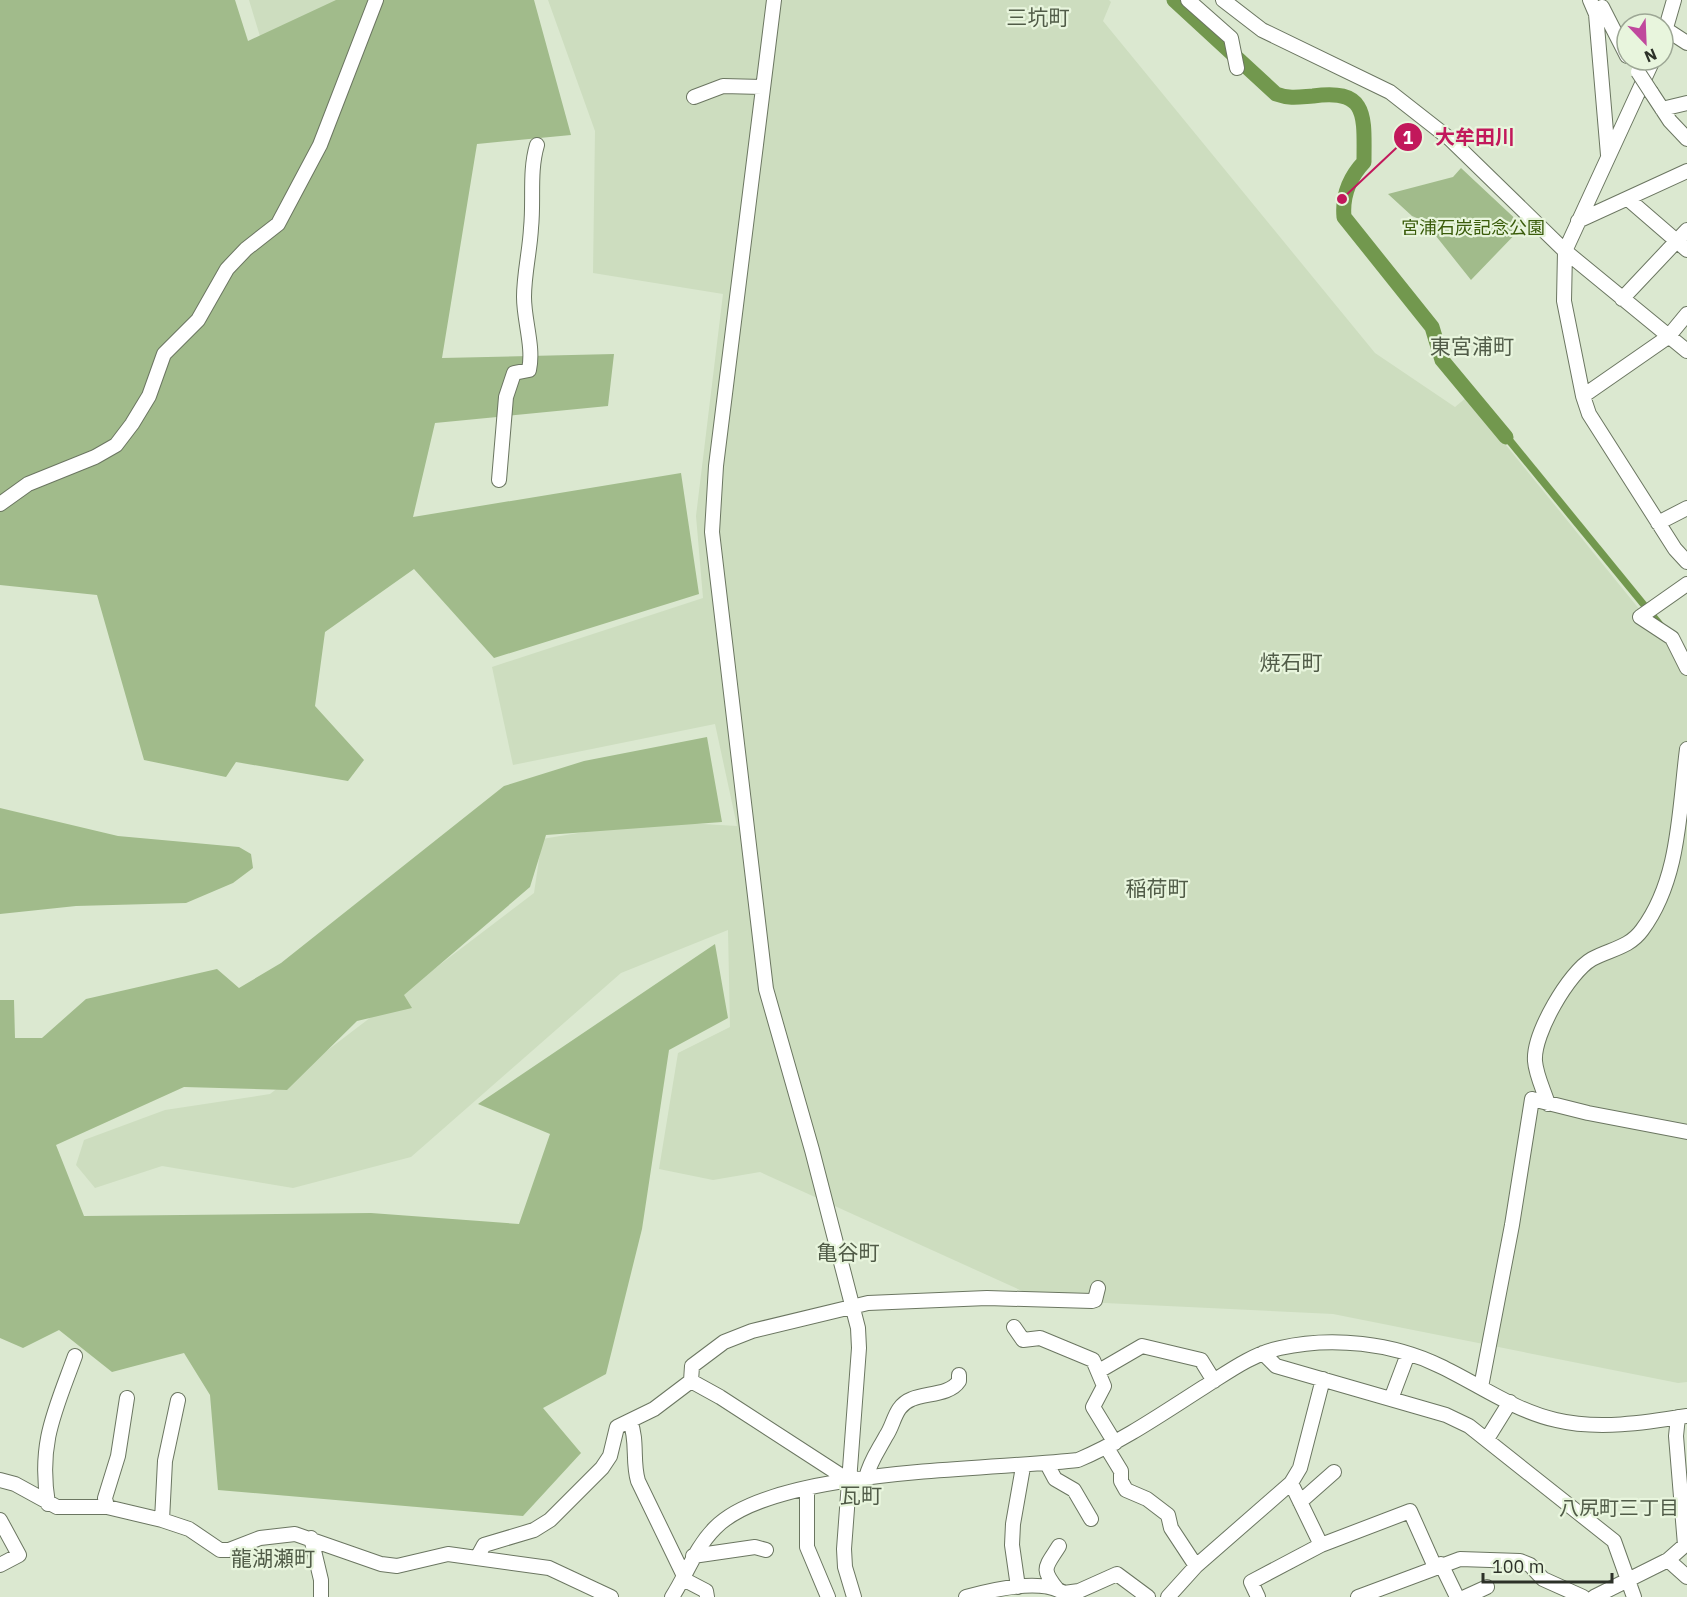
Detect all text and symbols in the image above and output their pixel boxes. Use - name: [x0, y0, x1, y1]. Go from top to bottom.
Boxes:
- district label: 三坑町: [1007, 3, 1070, 31]
- north arrow: [1615, 12, 1675, 72]
- text: N: [1642, 44, 1660, 67]
- callout: 大牟田川: [1393, 118, 1527, 156]
- text: 大牟田川: [1435, 123, 1515, 150]
- text: 1: [1403, 126, 1414, 149]
- park label: 宮浦石炭記念公園: [1401, 216, 1545, 239]
- district label: 東宮浦町: [1430, 332, 1514, 360]
- district label: 焼石町: [1260, 648, 1323, 676]
- district label: 稲荷町: [1126, 874, 1189, 902]
- district label: 亀谷町: [817, 1238, 880, 1266]
- district label: 瓦町: [840, 1481, 882, 1509]
- district label: 八尻町三丁目: [1559, 1494, 1679, 1521]
- district label: 龍湖瀬町: [231, 1544, 315, 1572]
- scale bar: [1483, 1546, 1612, 1584]
- text: 100 m: [1492, 1555, 1544, 1578]

